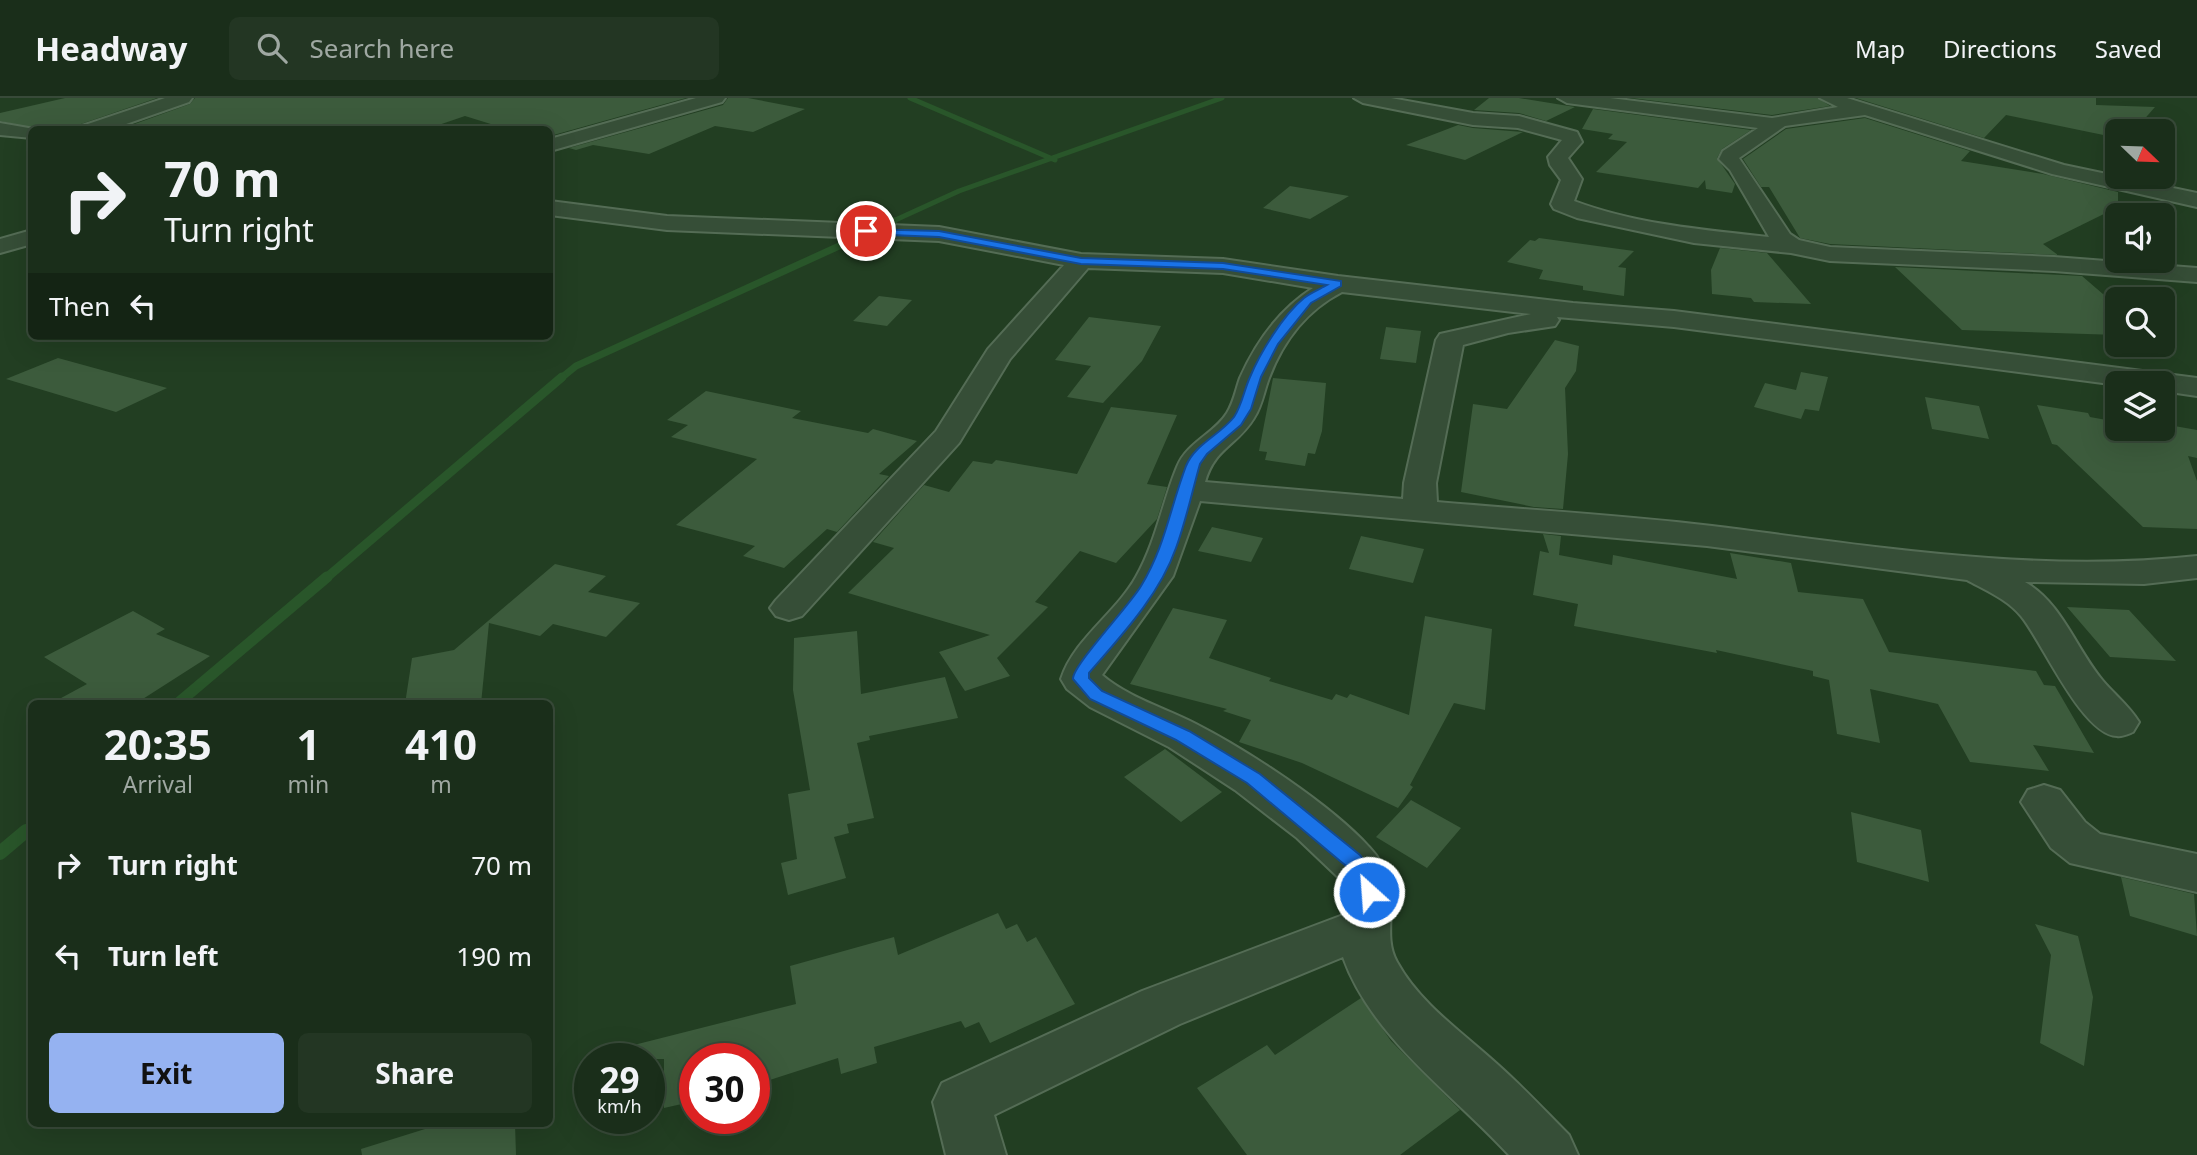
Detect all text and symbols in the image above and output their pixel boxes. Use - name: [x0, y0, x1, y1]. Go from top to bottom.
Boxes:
- search box: [229, 17, 719, 80]
- text: Headway: [35, 26, 187, 71]
- icon: search: [253, 29, 291, 67]
- text: Search here: [309, 30, 454, 66]
- text: Map: [1855, 32, 1905, 65]
- text: Directions: [1943, 32, 2057, 65]
- text: Saved: [2095, 32, 2162, 65]
- north arrow: [2105, 119, 2175, 189]
- map controls: [2105, 119, 2175, 441]
- text: 70 m: [164, 145, 281, 211]
- icon: right: [49, 154, 140, 245]
- pin: [836, 201, 896, 261]
- button: sound: [2105, 203, 2175, 273]
- text: Turn right: [164, 208, 314, 251]
- icon: arrive: [847, 212, 885, 250]
- icon: left: [124, 287, 162, 325]
- button: search: [2105, 287, 2175, 357]
- text: Then: [49, 288, 110, 324]
- button: layers: [2105, 371, 2175, 441]
- text: 20:35: [104, 715, 212, 772]
- text: 1: [296, 715, 320, 772]
- text: 410: [405, 715, 477, 772]
- text: Arrival: [123, 768, 193, 800]
- text: min: [288, 768, 329, 800]
- text: m: [430, 768, 452, 800]
- icon: right: [49, 846, 87, 884]
- text: Turn right: [108, 847, 238, 883]
- text: 70 m: [471, 847, 532, 883]
- position arrow: [1332, 855, 1406, 929]
- icon: left: [49, 937, 87, 975]
- text: Turn left: [108, 938, 219, 974]
- text: 190 m: [456, 938, 532, 974]
- button: Exit: [49, 1033, 284, 1113]
- button: Share: [298, 1033, 532, 1113]
- speed limit sign: 30: [679, 1043, 770, 1134]
- text: 29: [599, 1056, 640, 1103]
- text: km/h: [597, 1094, 642, 1118]

